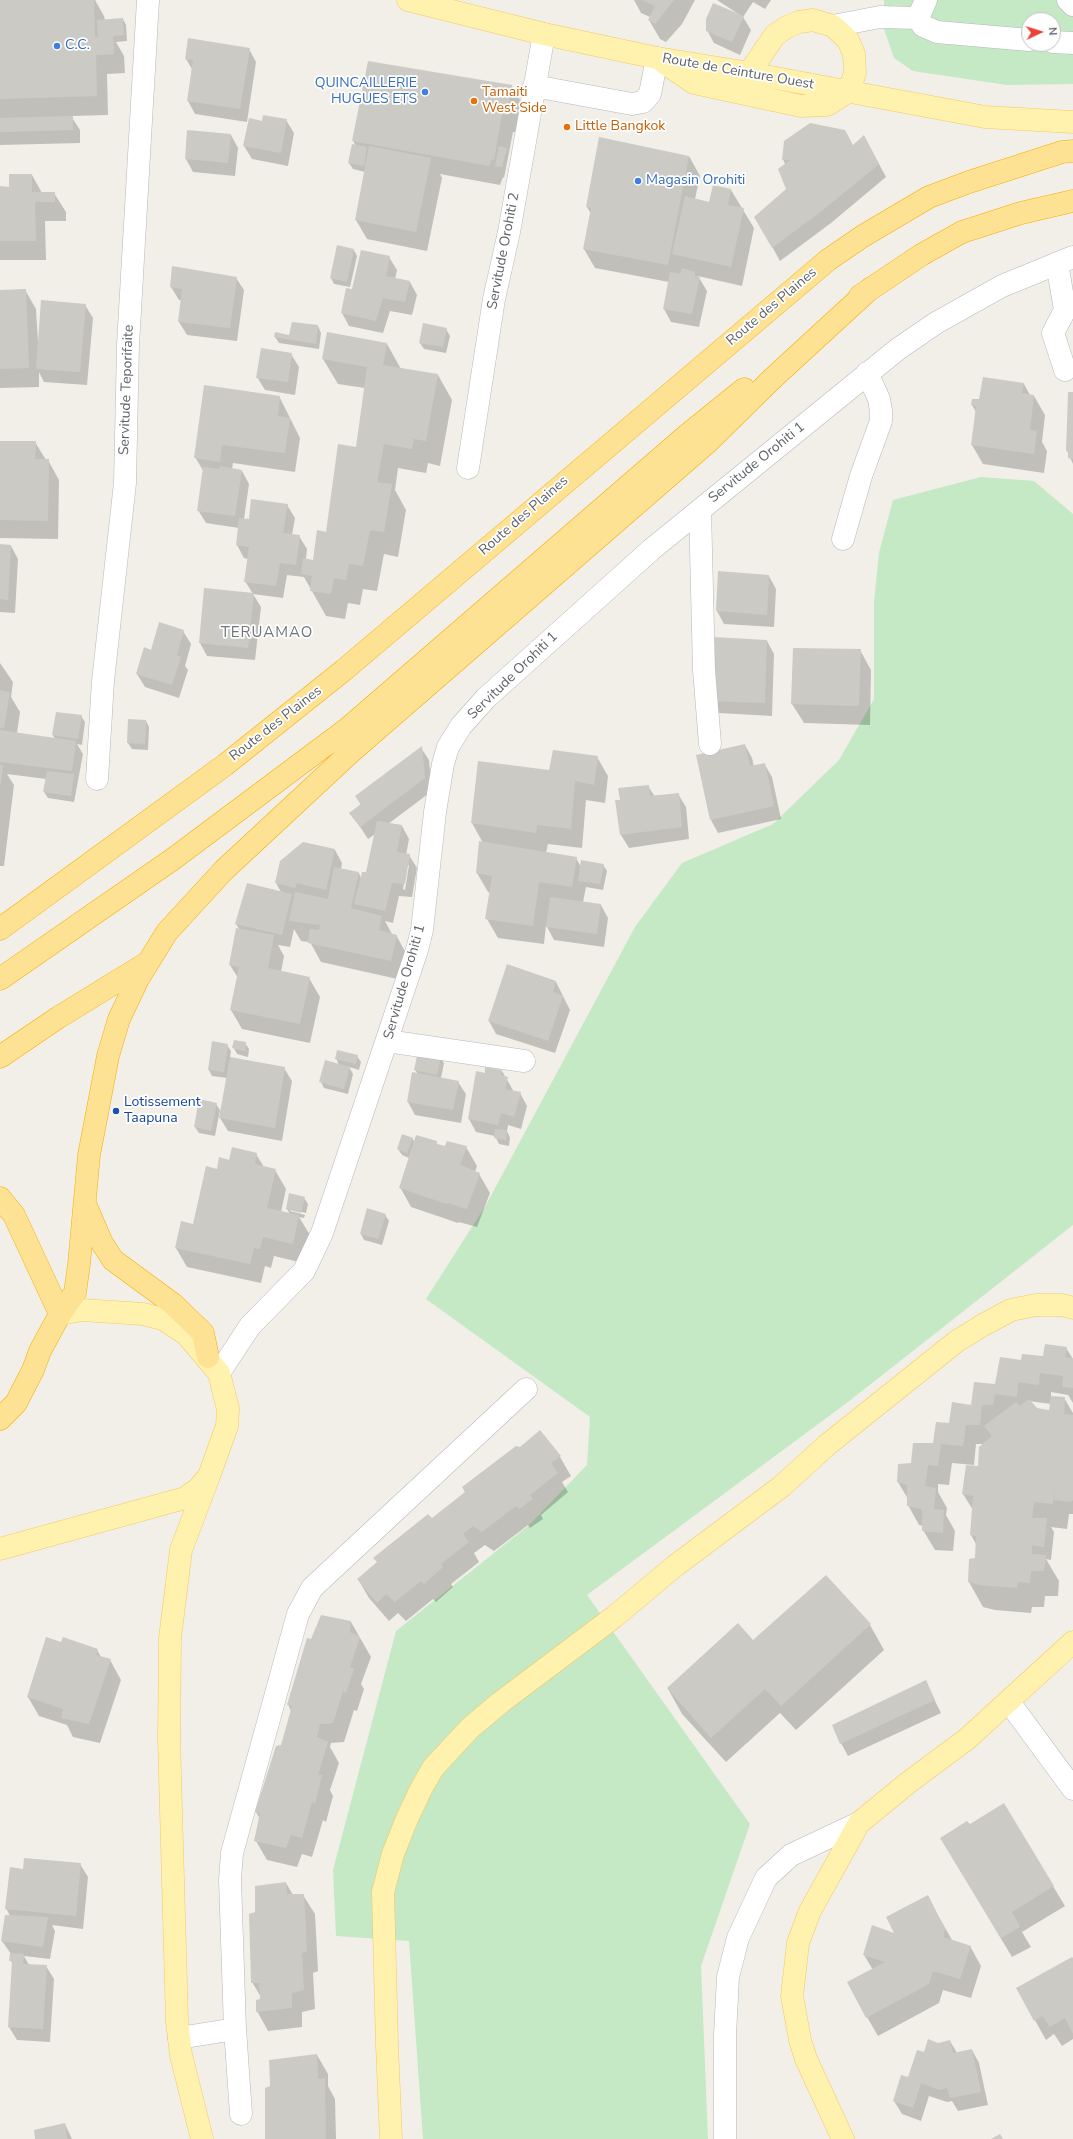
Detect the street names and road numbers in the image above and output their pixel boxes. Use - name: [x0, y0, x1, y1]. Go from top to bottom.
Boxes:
- street label: Route de Ceinture Ouest: [661, 50, 815, 94]
- street label: Servitude Orohiti 2: [484, 191, 524, 311]
- street label: Route des Plaines: [724, 264, 820, 350]
- street label: Servitude Teporifaite: [116, 325, 138, 455]
- street label: Servitude Orohiti 1: [706, 419, 808, 507]
- street label: Route des Plaines: [476, 473, 572, 559]
- street label: Servitude Orohiti 1: [464, 629, 562, 723]
- street label: Route des Plaines: [227, 683, 325, 765]
- street label: Servitude Orohiti 1: [381, 923, 429, 1041]

